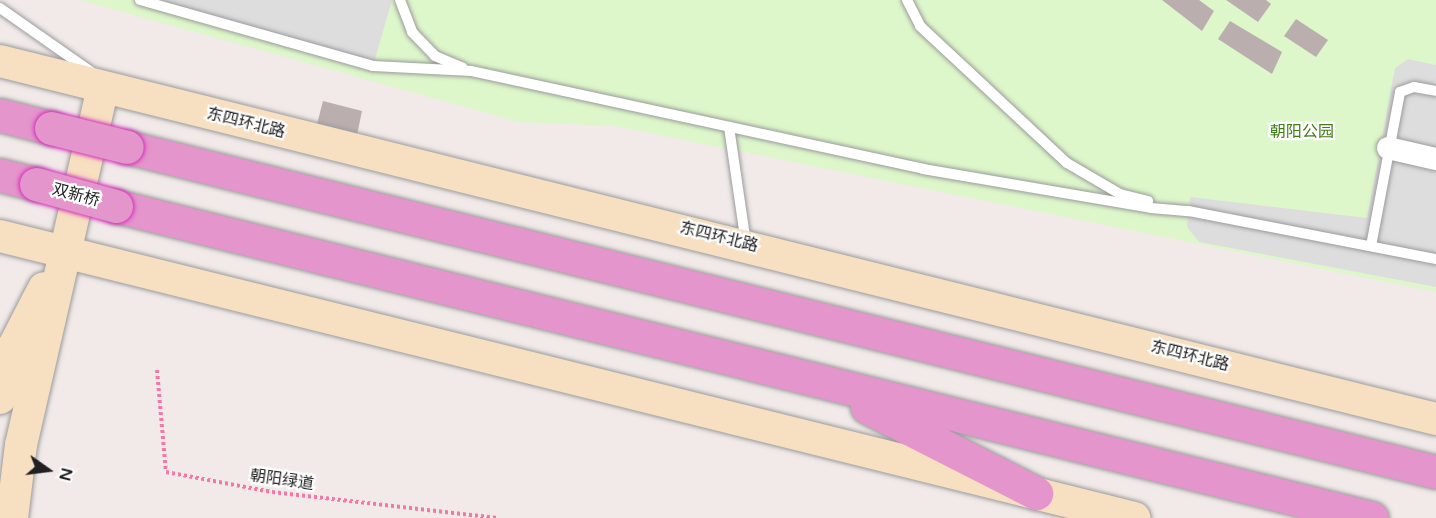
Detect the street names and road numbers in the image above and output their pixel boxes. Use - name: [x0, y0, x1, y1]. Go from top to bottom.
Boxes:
- street label: 东四环北路: [205, 104, 287, 142]
- street label: 双新桥: [50, 180, 102, 210]
- street label: 东四环北路: [678, 218, 760, 256]
- street label: 东四环北路: [1149, 337, 1231, 375]
- street label: 朝阳绿道: [249, 466, 315, 494]

